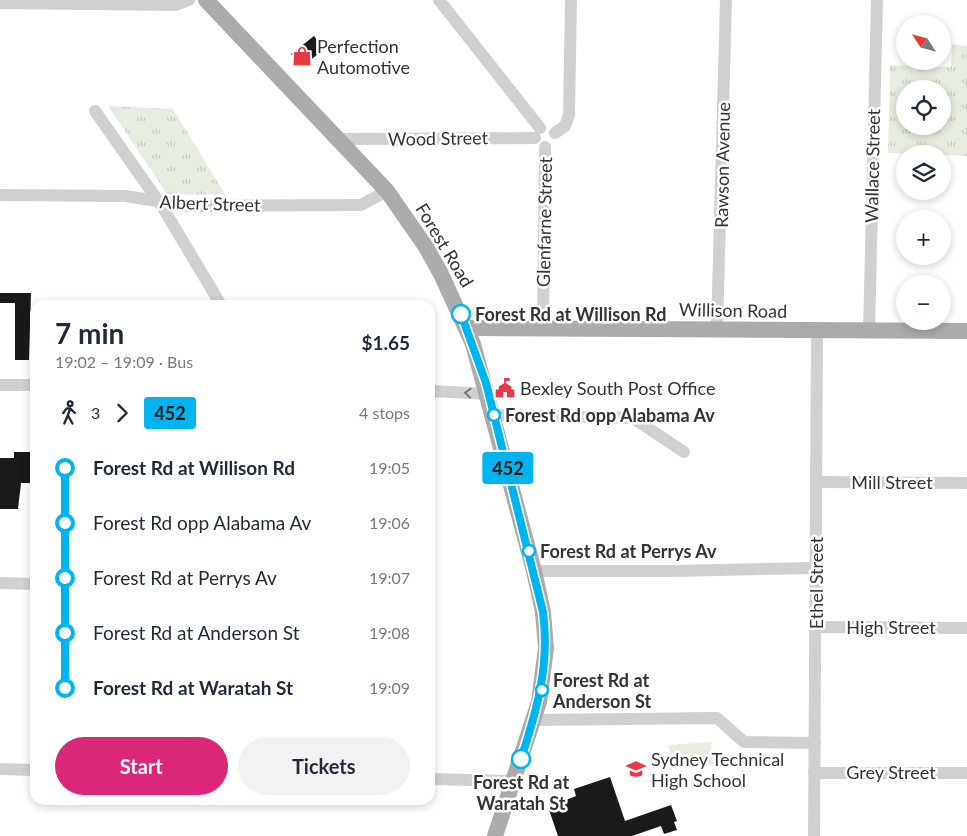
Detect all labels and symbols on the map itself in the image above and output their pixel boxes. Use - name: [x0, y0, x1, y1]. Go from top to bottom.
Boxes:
- north arrow: [896, 15, 951, 70]
- place label: Perfection Automotive: [317, 35, 410, 78]
- shop icon: Perfection Automotive: [291, 45, 313, 67]
- street label: Rawson Avenue: [710, 102, 734, 228]
- street label: Wallace Street: [860, 108, 884, 223]
- street label: Wood Street: [388, 126, 489, 150]
- street label: Glenfarne Street: [532, 156, 556, 287]
- street label: Albert Street: [159, 190, 261, 216]
- street label: Forest Road: [411, 199, 479, 291]
- street label: Willison Road: [679, 298, 787, 322]
- place label: Forest Rd at Willison Rd: [475, 303, 666, 325]
- marker: Forest Rd at Willison Rd: [451, 304, 471, 324]
- public building icon: Bexley South Post Office: [494, 377, 516, 399]
- place label: Bexley South Post Office: [520, 377, 716, 399]
- one-way arrow: [464, 387, 472, 398]
- place label: Forest Rd opp Alabama Av: [505, 404, 715, 426]
- marker: Forest Rd opp Alabama Av: [487, 408, 501, 422]
- line badge: 452: [479, 452, 537, 484]
- street label: Mill Street: [851, 471, 933, 493]
- street label: Ethel Street: [805, 536, 827, 629]
- place label: Forest Rd at Perrys Av: [540, 540, 717, 562]
- marker: Forest Rd at Perrys Av: [522, 544, 536, 558]
- street label: High Street: [846, 616, 936, 638]
- place label: Forest Rd at Anderson St: [552, 669, 651, 712]
- marker: Forest Rd at Anderson St: [535, 683, 549, 697]
- place label: Sydney Technical High School: [651, 748, 784, 791]
- marker: Forest Rd at Waratah St: [511, 749, 531, 769]
- school or university icon: Sydney Technical High School: [625, 758, 647, 780]
- street label: Grey Street: [846, 761, 936, 783]
- place label: Forest Rd at Waratah St: [473, 771, 569, 814]

